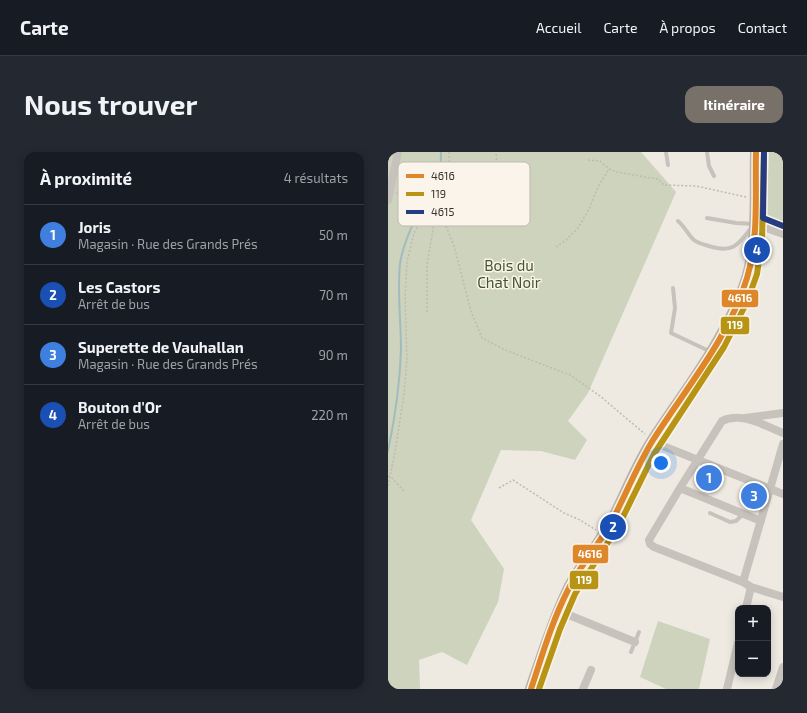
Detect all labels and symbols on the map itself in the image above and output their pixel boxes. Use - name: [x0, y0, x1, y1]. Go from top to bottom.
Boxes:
- legend: [398, 162, 530, 226]
- text: 4616: [431, 169, 455, 182]
- text: 119: [431, 187, 446, 200]
- text: 4615: [431, 205, 454, 218]
- pin: 4: [744, 235, 770, 265]
- park label: Bois du Chat Noir: [477, 256, 541, 291]
- line badge: 4616: [721, 289, 759, 308]
- text: 4616: [728, 291, 753, 304]
- line badge: 119: [720, 316, 750, 335]
- text: 119: [727, 318, 743, 331]
- your location: [651, 453, 671, 473]
- pin: 1: [696, 463, 722, 493]
- pin: 3: [741, 481, 767, 511]
- pin: 2: [600, 512, 626, 542]
- line badge: 4616: [572, 544, 609, 564]
- text: 4616: [578, 547, 603, 560]
- line badge: 119: [569, 570, 599, 590]
- text: 119: [576, 573, 592, 586]

